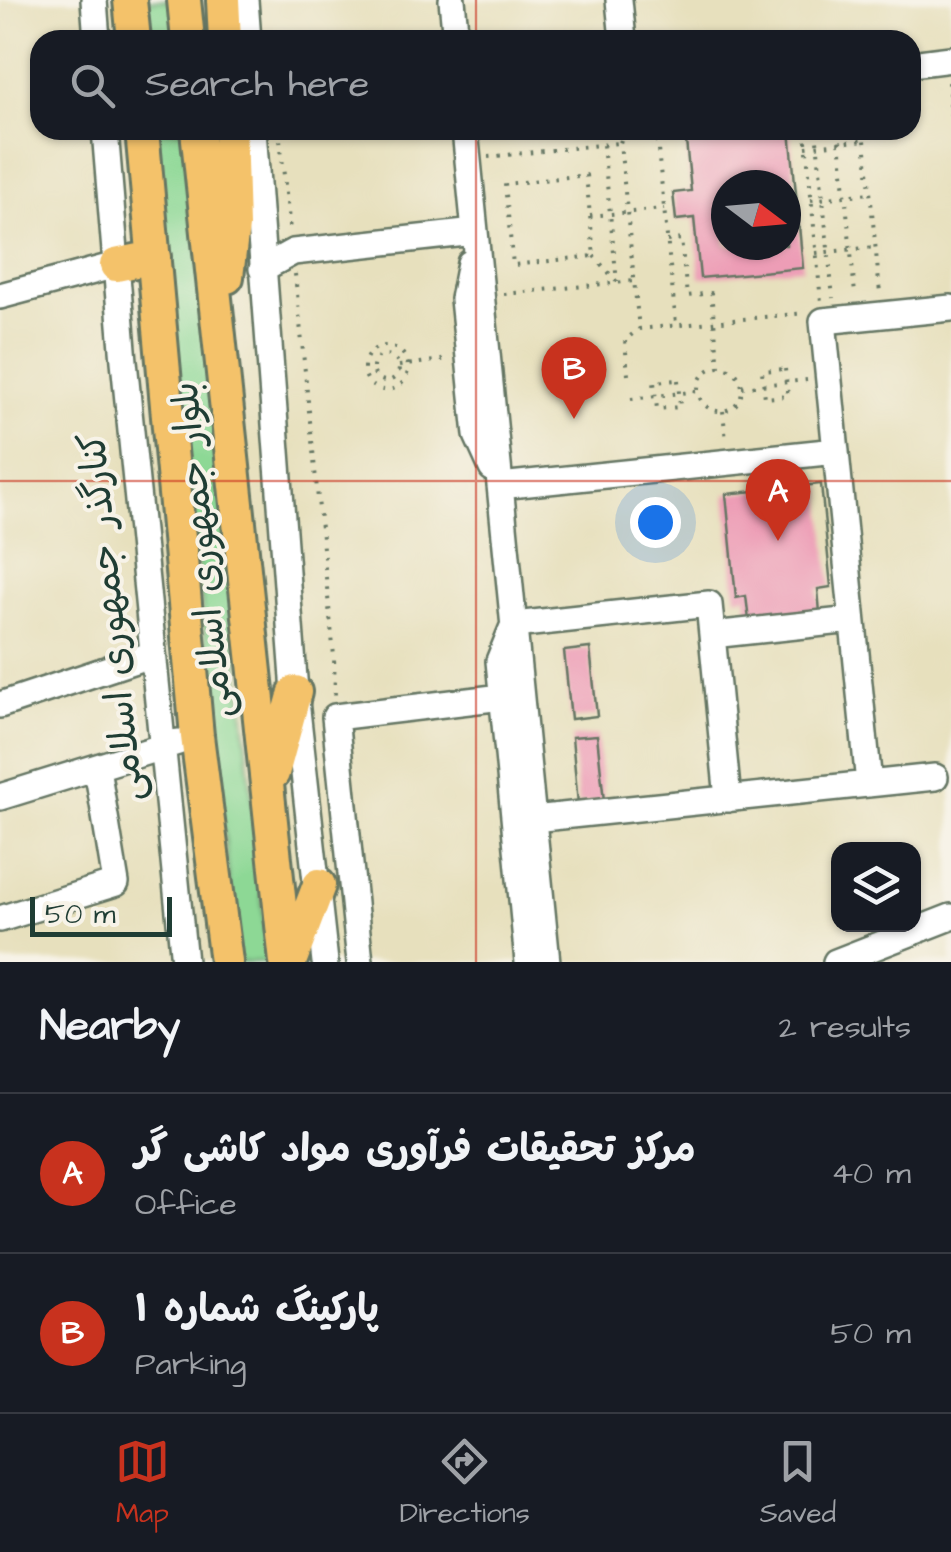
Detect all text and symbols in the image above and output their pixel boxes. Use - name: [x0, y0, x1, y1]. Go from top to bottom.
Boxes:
- search box: [30, 30, 921, 140]
- icon: search: [65, 58, 120, 113]
- text: Search here: [145, 59, 369, 111]
- north arrow: [711, 170, 801, 260]
- pin: B: [542, 336, 606, 419]
- street label: بلوار جمهوری اسلامی: [159, 379, 247, 721]
- street label: کنارگذر جمهوری اسلامی: [67, 430, 157, 804]
- pin: A: [746, 458, 810, 541]
- your location: [630, 497, 681, 548]
- map controls: [831, 842, 921, 932]
- button: layers: [831, 842, 921, 932]
- scale bar: [30, 892, 172, 936]
- text: 50 m: [45, 895, 116, 934]
- text: Nearby: [40, 998, 180, 1056]
- text: 2 results: [779, 1005, 911, 1050]
- text: مرکز تحقیقات فرآوری مواد کاشی گر: [135, 1124, 696, 1176]
- text: A: [62, 1151, 83, 1196]
- text: 40 m: [831, 1151, 911, 1196]
- text: Office: [135, 1182, 237, 1227]
- text: پارکینگ شماره ۱: [135, 1284, 379, 1336]
- text: B: [61, 1311, 84, 1356]
- text: 50 m: [830, 1311, 911, 1356]
- text: Parking: [135, 1342, 246, 1387]
- tab: Map: [115, 1434, 170, 1533]
- tab: Directions: [400, 1434, 530, 1533]
- tab: Saved: [760, 1434, 836, 1533]

